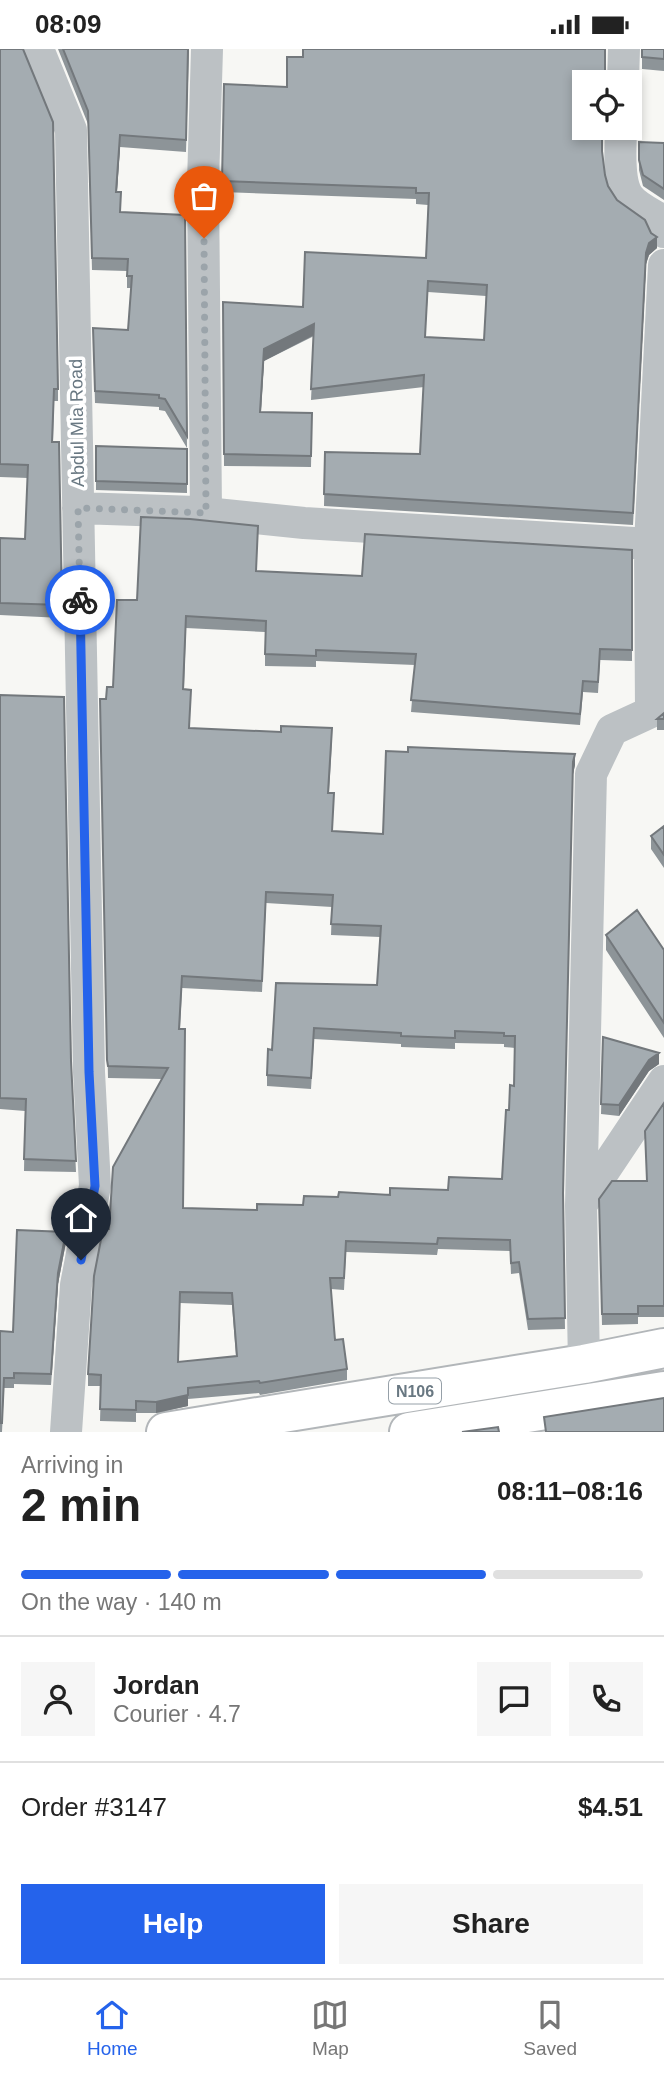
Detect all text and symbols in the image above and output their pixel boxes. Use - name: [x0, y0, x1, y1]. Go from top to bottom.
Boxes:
- text: 08:09: [35, 9, 102, 39]
- map controls: [572, 70, 642, 140]
- button: locate: [572, 70, 642, 140]
- pin: [174, 166, 234, 238]
- icon: bag: [185, 177, 223, 215]
- street label: Abdul Mia Road: [66, 359, 88, 487]
- courier: [45, 565, 115, 635]
- icon: bike: [61, 581, 99, 619]
- pin: [51, 1188, 111, 1260]
- icon: home: [62, 1199, 100, 1237]
- road number: N106: [389, 1379, 441, 1403]
- text: Arriving in: [21, 1452, 123, 1478]
- text: 08:11–08:16: [497, 1476, 643, 1506]
- text: 2 min: [21, 1479, 141, 1531]
- text: On the way · 140 m: [21, 1589, 222, 1615]
- button: person: [21, 1662, 95, 1736]
- button: chat: [477, 1662, 551, 1736]
- button: phone: [569, 1662, 643, 1736]
- text: Jordan: [113, 1670, 200, 1700]
- text: Courier · 4.7: [113, 1701, 241, 1727]
- text: Order #3147: [21, 1792, 167, 1822]
- text: $4.51: [578, 1792, 643, 1822]
- button: Help: [21, 1884, 325, 1964]
- button: Share: [339, 1884, 643, 1964]
- tab: Home: [87, 1996, 138, 2060]
- tab: Map: [311, 1996, 349, 2060]
- tab: Saved: [523, 1996, 577, 2060]

